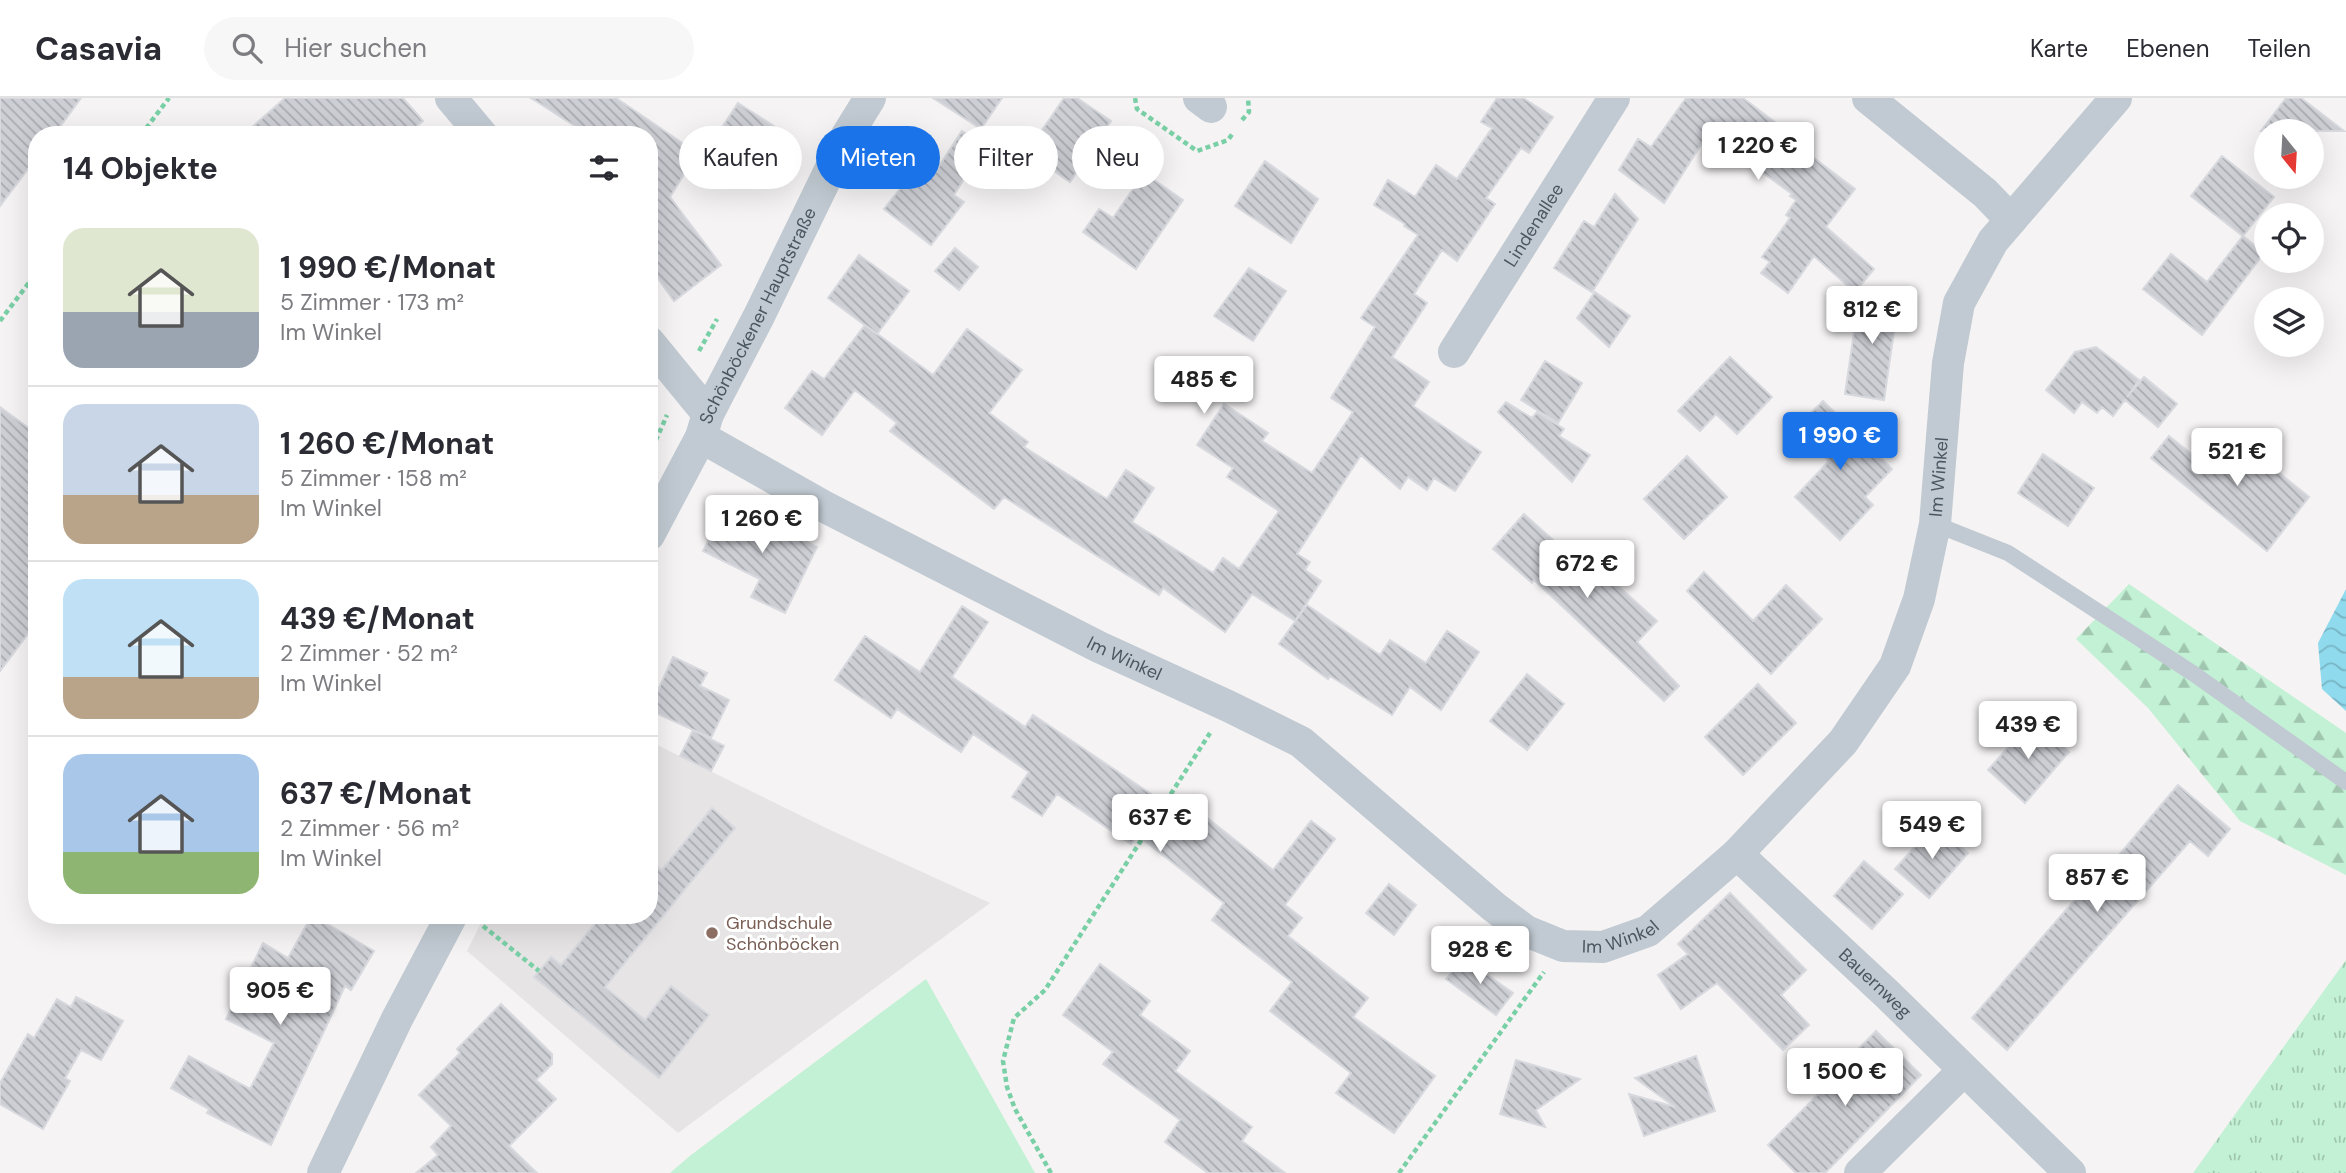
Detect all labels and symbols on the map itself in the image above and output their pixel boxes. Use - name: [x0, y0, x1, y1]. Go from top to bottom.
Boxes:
- north arrow: [2254, 119, 2324, 189]
- pin: 1 220 €: [1693, 122, 1823, 182]
- street label: Lindenallee: [1499, 179, 1569, 271]
- street label: Schönböckener Hauptstraße: [694, 203, 822, 427]
- pin: 812 €: [1823, 286, 1921, 346]
- pin: 485 €: [1155, 356, 1253, 416]
- pin: 1 990 €: [1775, 412, 1905, 472]
- pin: 521 €: [2188, 428, 2286, 488]
- street label: Im Winkel: [1924, 436, 1954, 518]
- pin: 1 260 €: [697, 496, 827, 555]
- pin: 672 €: [1538, 540, 1636, 600]
- street label: Im Winkel: [1083, 631, 1166, 686]
- pin: 439 €: [1979, 702, 2077, 761]
- pin: 637 €: [1111, 794, 1209, 854]
- pin: 549 €: [1883, 802, 1981, 861]
- pin: 857 €: [2048, 854, 2146, 914]
- place label: Grundschule Schönböcken: [726, 911, 839, 956]
- street label: Im Winkel: [1582, 915, 1664, 959]
- marker: Grundschule Schönböcken: [704, 925, 720, 941]
- pin: 928 €: [1431, 926, 1529, 986]
- street label: Bauernweg: [1833, 943, 1917, 1023]
- pin: 905 €: [231, 968, 329, 1027]
- pin: 1 500 €: [1780, 1048, 1910, 1108]

